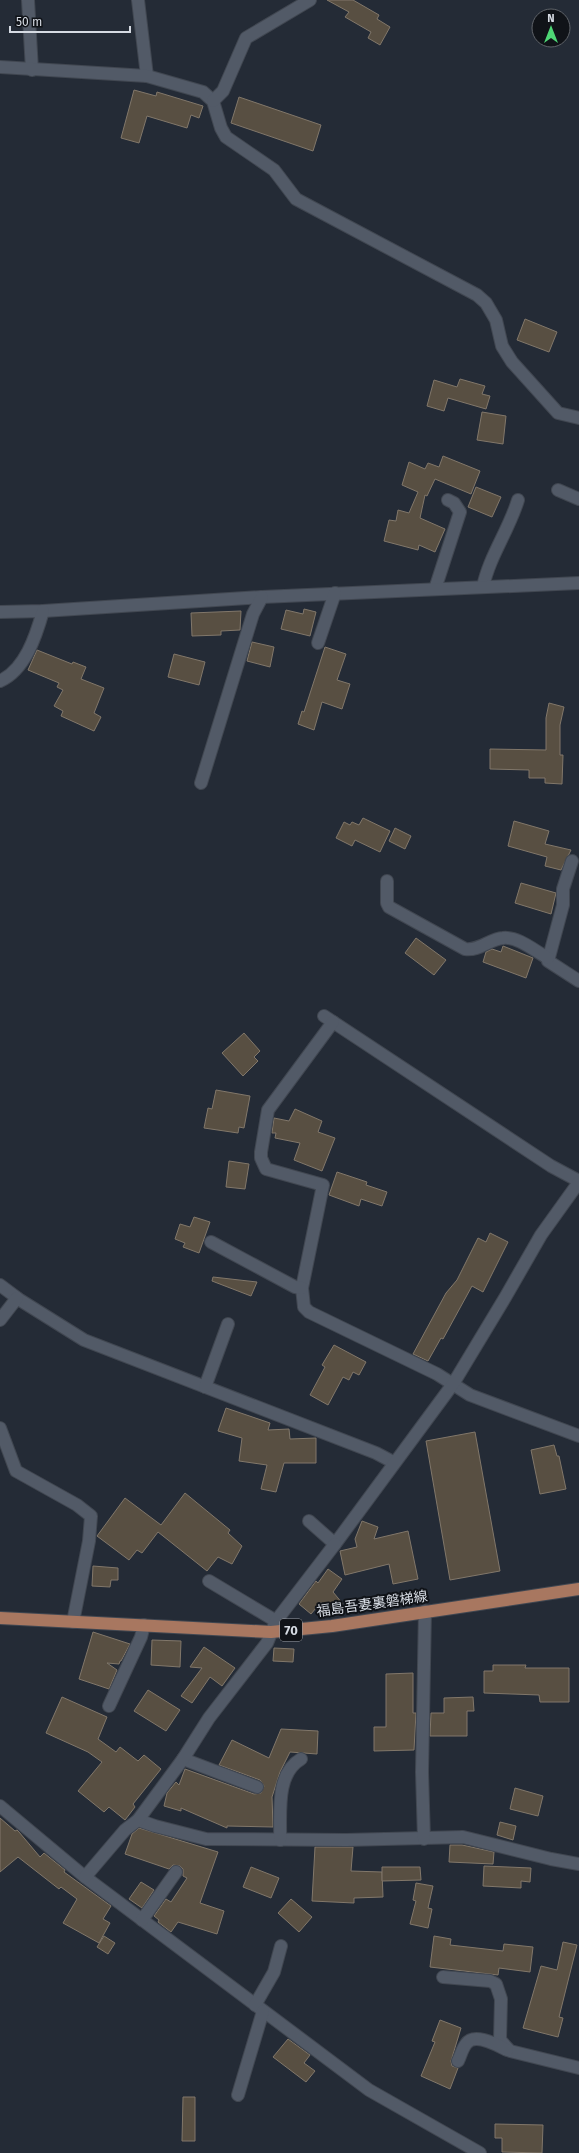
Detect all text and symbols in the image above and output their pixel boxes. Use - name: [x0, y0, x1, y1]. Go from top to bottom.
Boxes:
- scale bar: [10, 8, 130, 34]
- north arrow: [531, 8, 571, 48]
- text: N: [547, 12, 555, 25]
- text: 50 m: [16, 15, 42, 29]
- street label: 福島吾妻裏磐梯線: [315, 1588, 429, 1620]
- road number: 70: [280, 1619, 302, 1641]

